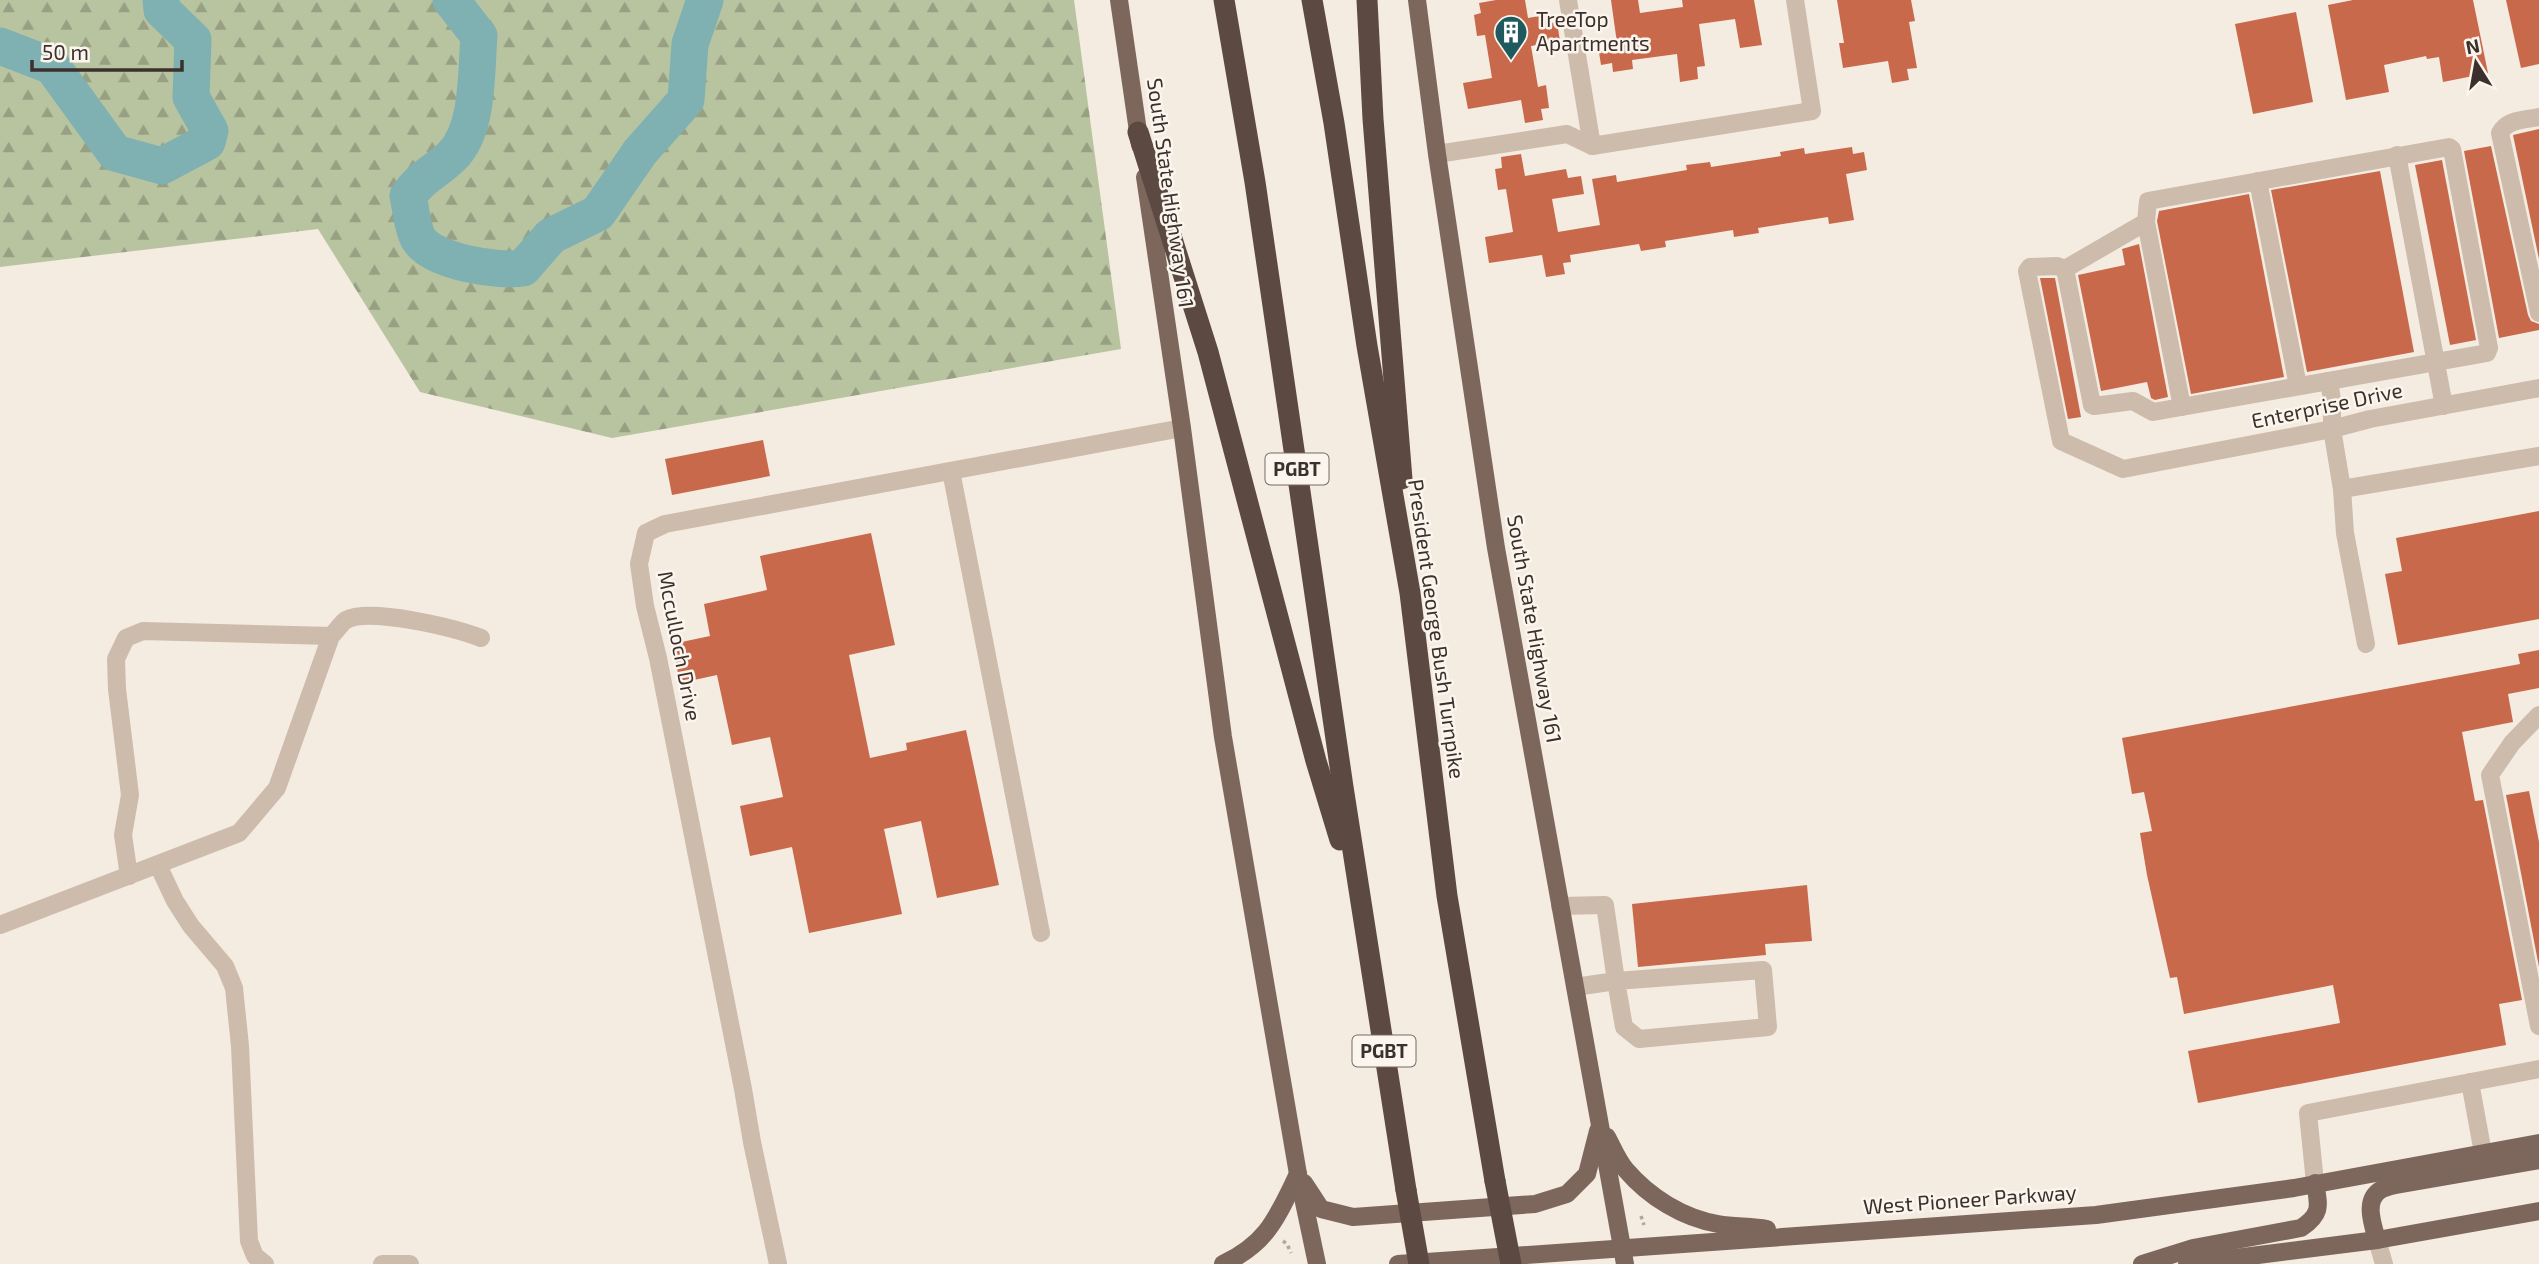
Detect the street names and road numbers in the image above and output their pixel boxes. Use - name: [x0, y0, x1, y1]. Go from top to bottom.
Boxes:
- street label: South State Highway 161: [1143, 76, 1200, 309]
- street label: Enterprise Drive: [2249, 376, 2405, 433]
- road number: PGBT: [1266, 454, 1328, 484]
- street label: President George Bush Turnpike: [1404, 477, 1471, 780]
- street label: South State Highway 161: [1503, 512, 1568, 745]
- street label: Mcculloch Drive: [654, 569, 707, 723]
- road number: PGBT: [1352, 1036, 1416, 1066]
- street label: West Pioneer Parkway: [1862, 1179, 2077, 1218]

